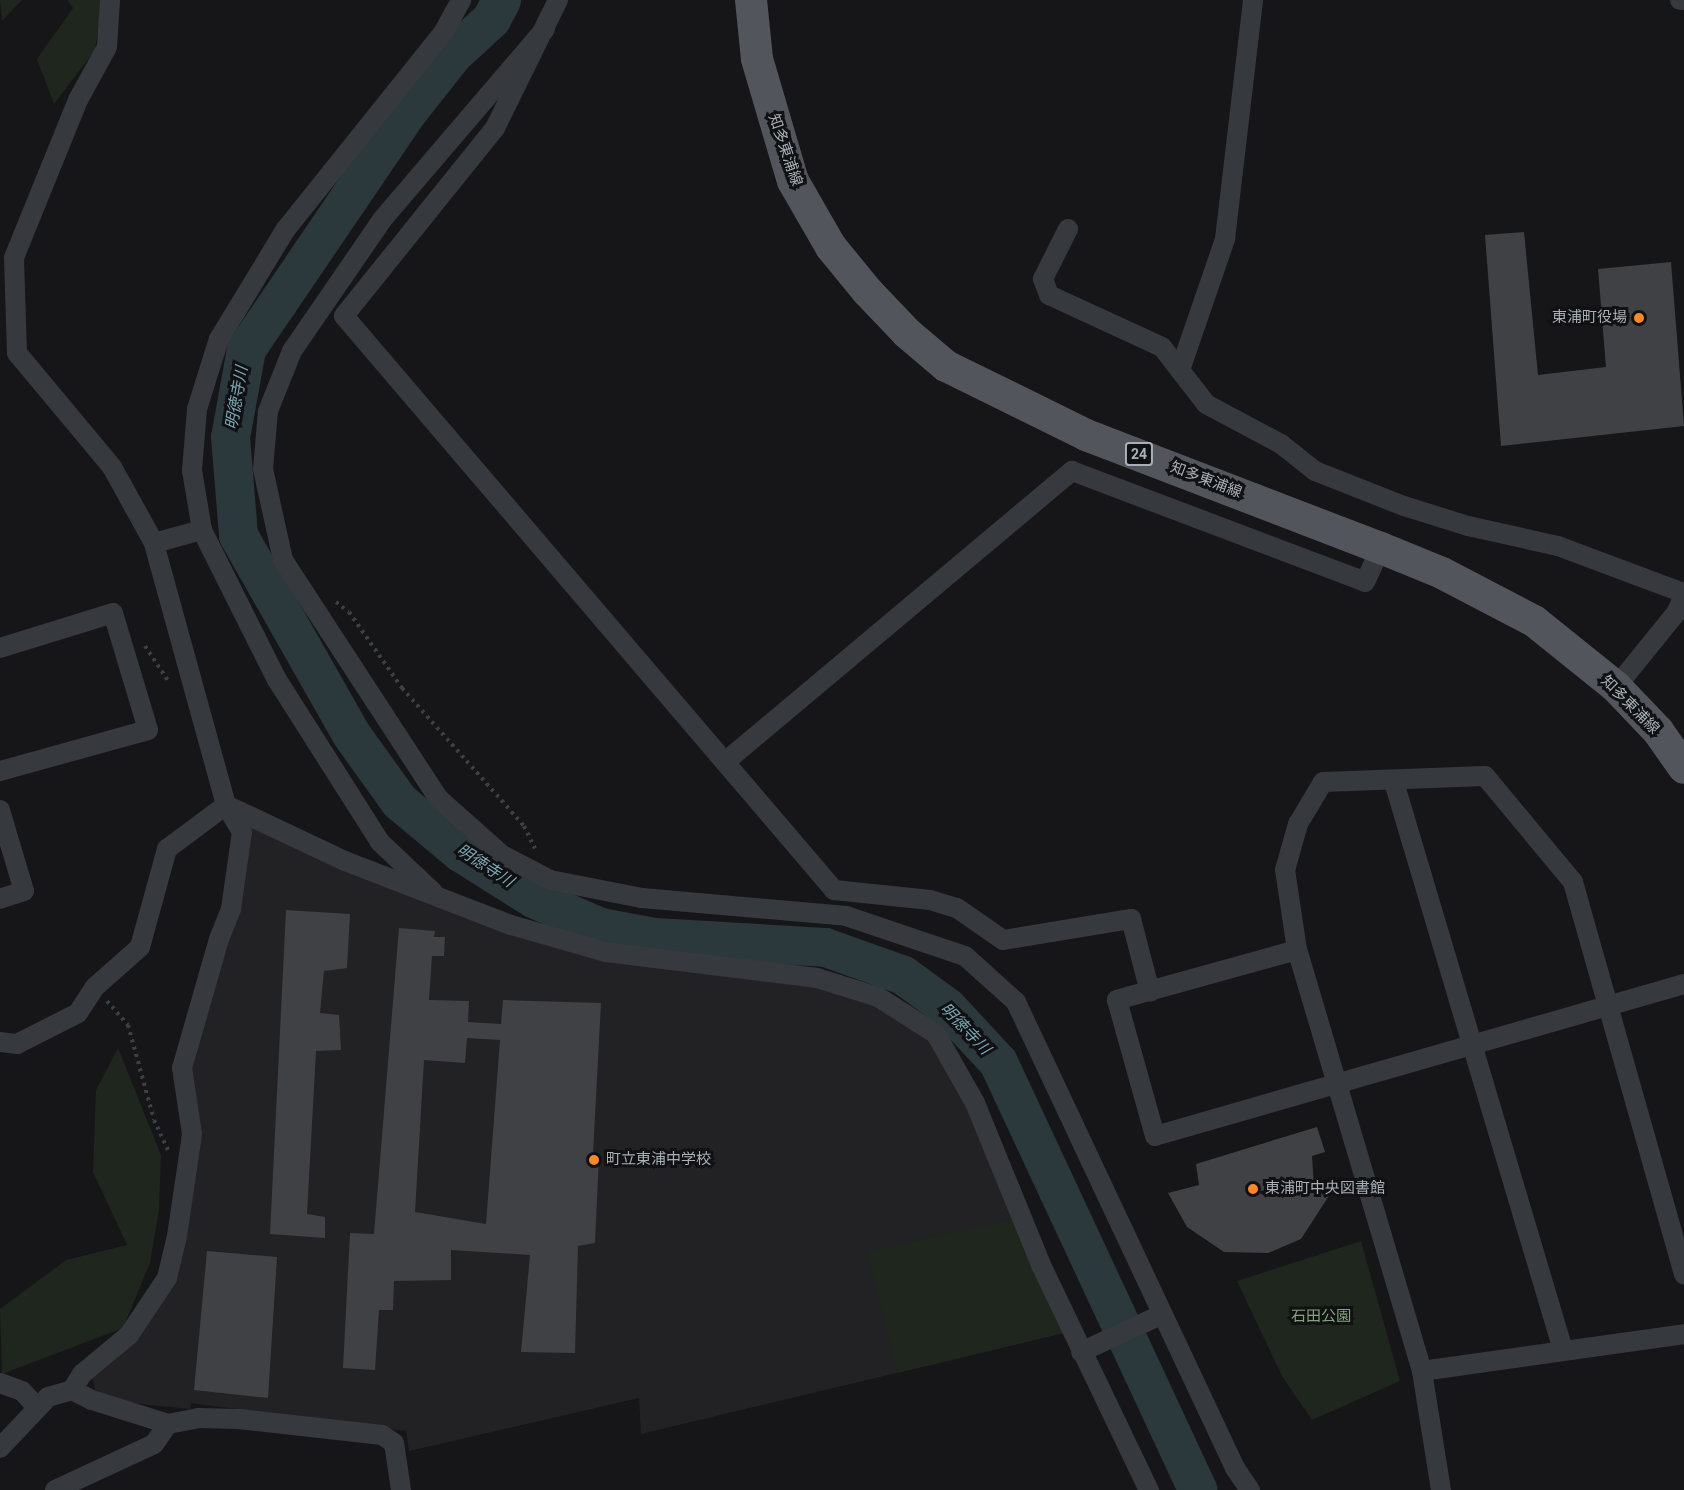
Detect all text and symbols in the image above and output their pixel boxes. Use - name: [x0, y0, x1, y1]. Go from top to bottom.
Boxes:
- street label: 知多東浦線: [764, 112, 806, 188]
- place label: 東浦町役場: [1552, 309, 1627, 327]
- marker: 東浦町役場: [1632, 311, 1646, 325]
- water label: 明徳寺川: [222, 365, 252, 431]
- road number: 24: [1124, 443, 1154, 465]
- street label: 知多東浦線: [1168, 458, 1244, 502]
- street label: 知多東浦線: [1597, 672, 1663, 738]
- water label: 明徳寺川: [453, 841, 517, 891]
- water label: 明徳寺川: [936, 999, 994, 1059]
- place label: 町立東浦中学校: [606, 1151, 711, 1169]
- marker: 町立東浦中学校: [587, 1153, 601, 1167]
- place label: 東浦町中央図書館: [1265, 1180, 1385, 1198]
- marker: 東浦町中央図書館: [1246, 1182, 1260, 1196]
- park label: 石田公園: [1291, 1308, 1351, 1326]

